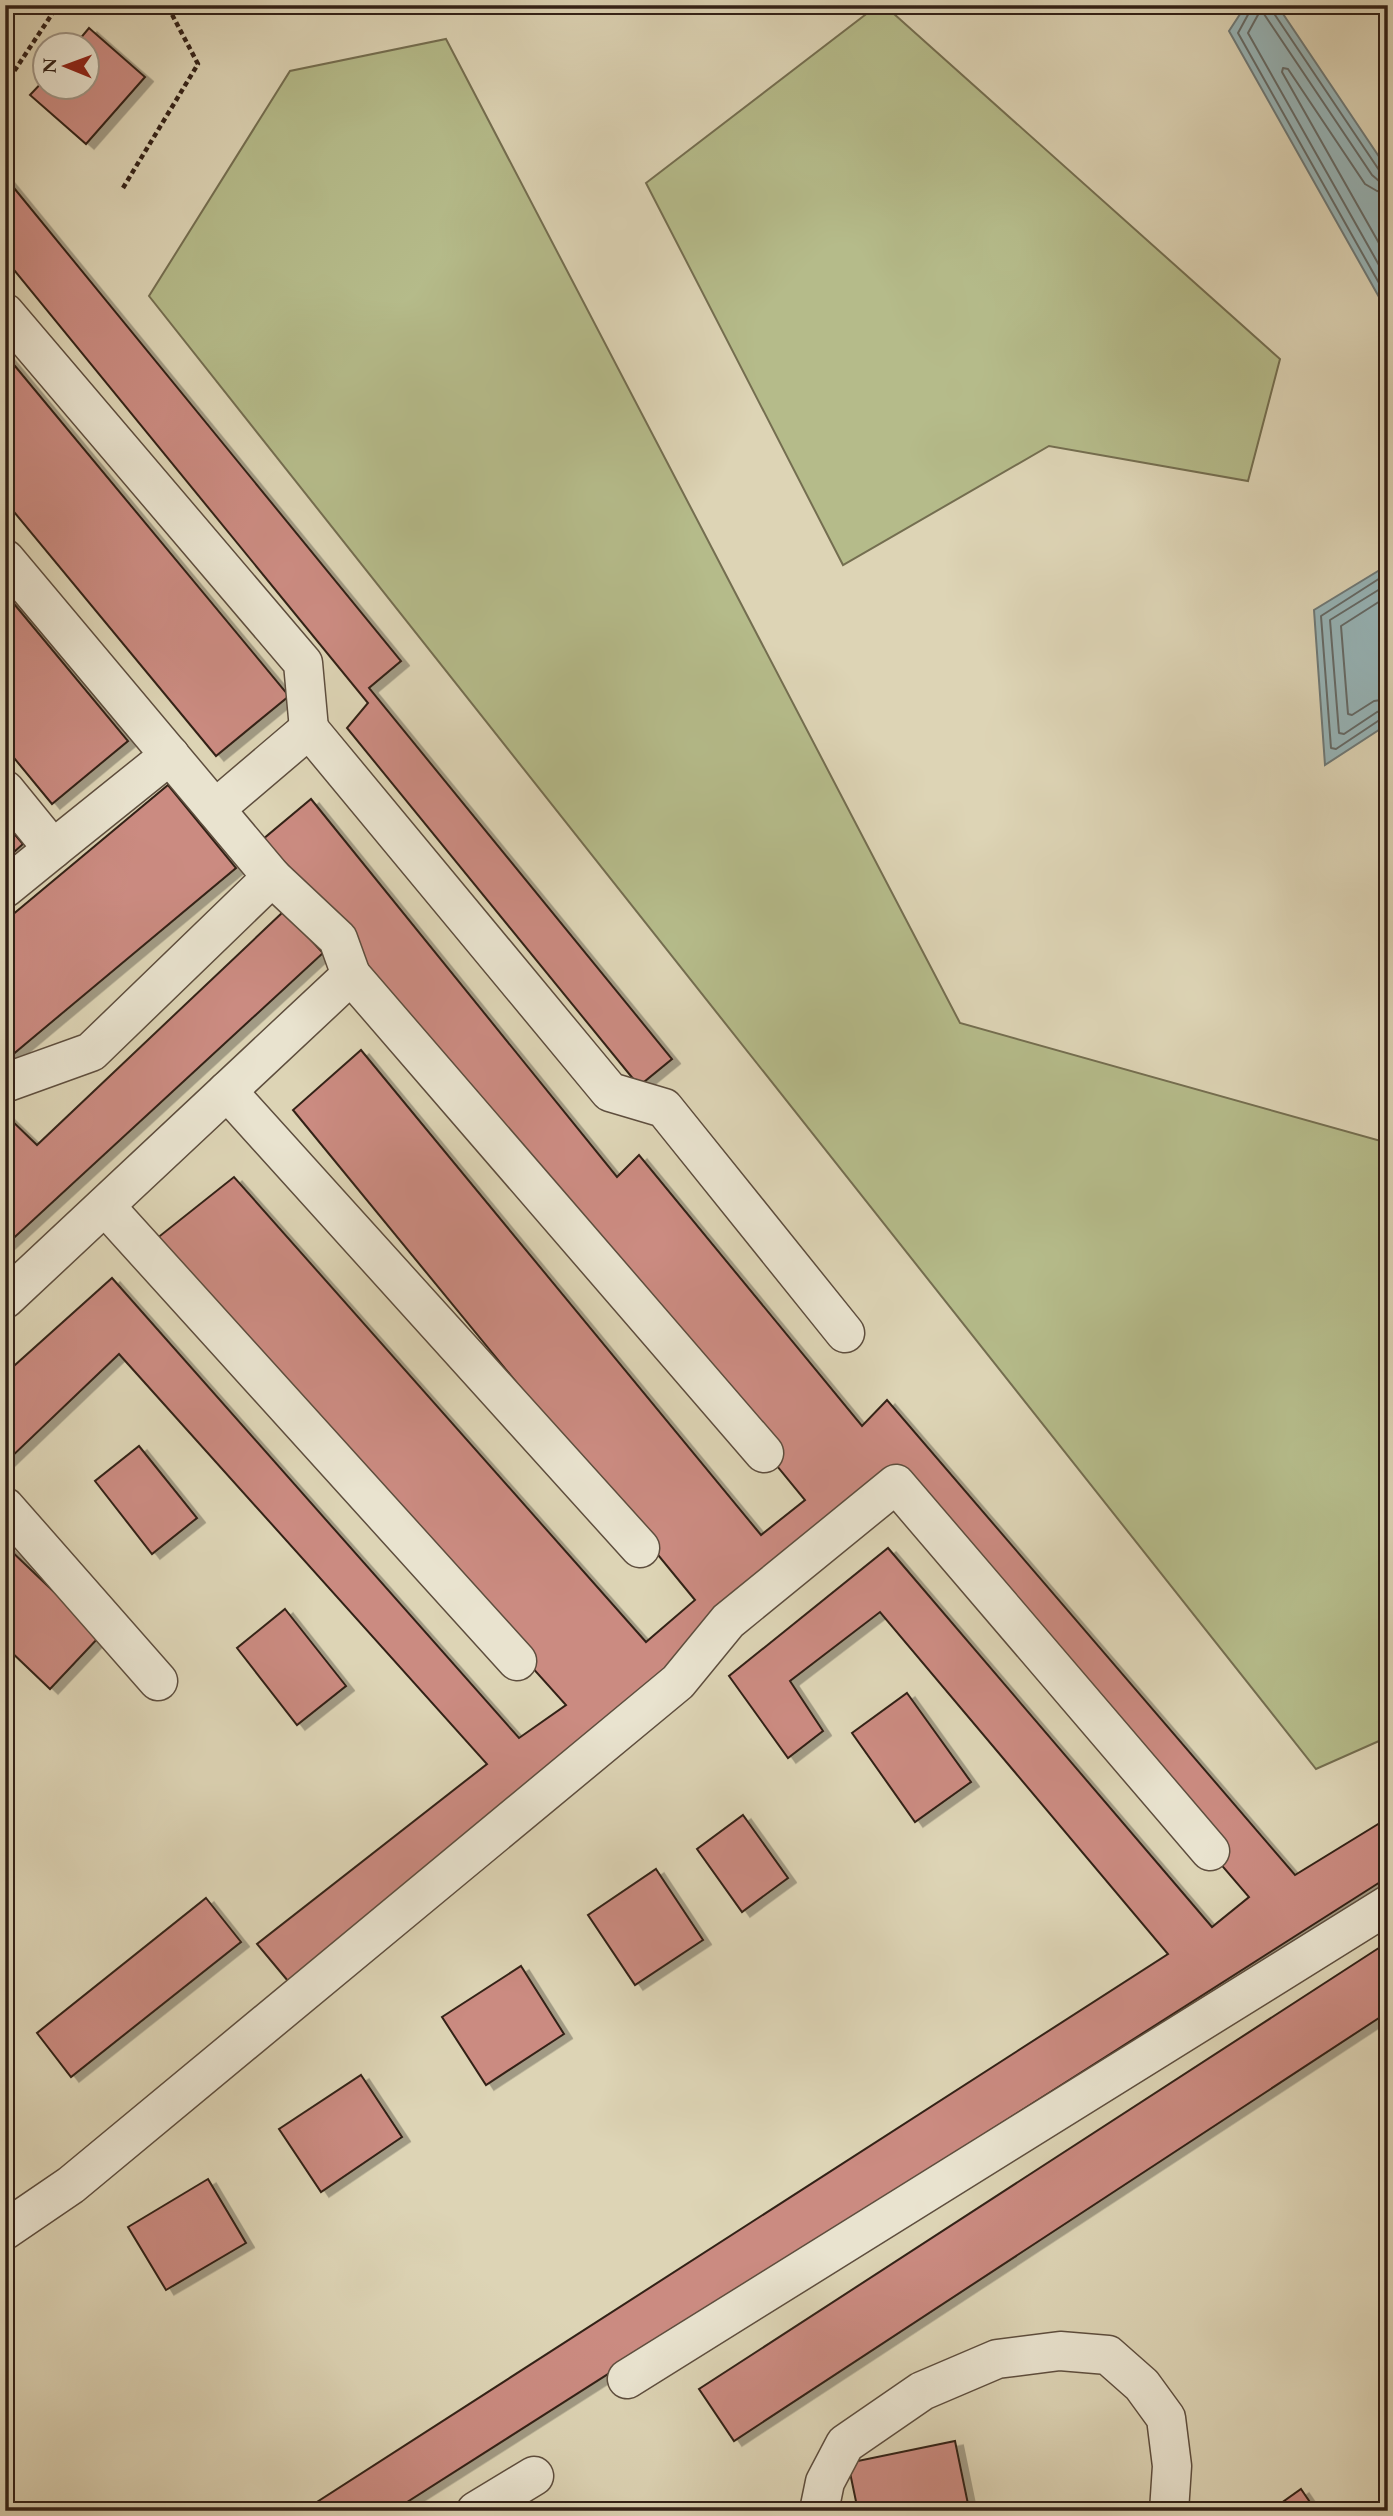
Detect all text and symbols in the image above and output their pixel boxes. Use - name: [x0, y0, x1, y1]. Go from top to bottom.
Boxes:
- north arrow: [32, 32, 102, 102]
- text: N: [37, 57, 62, 74]

